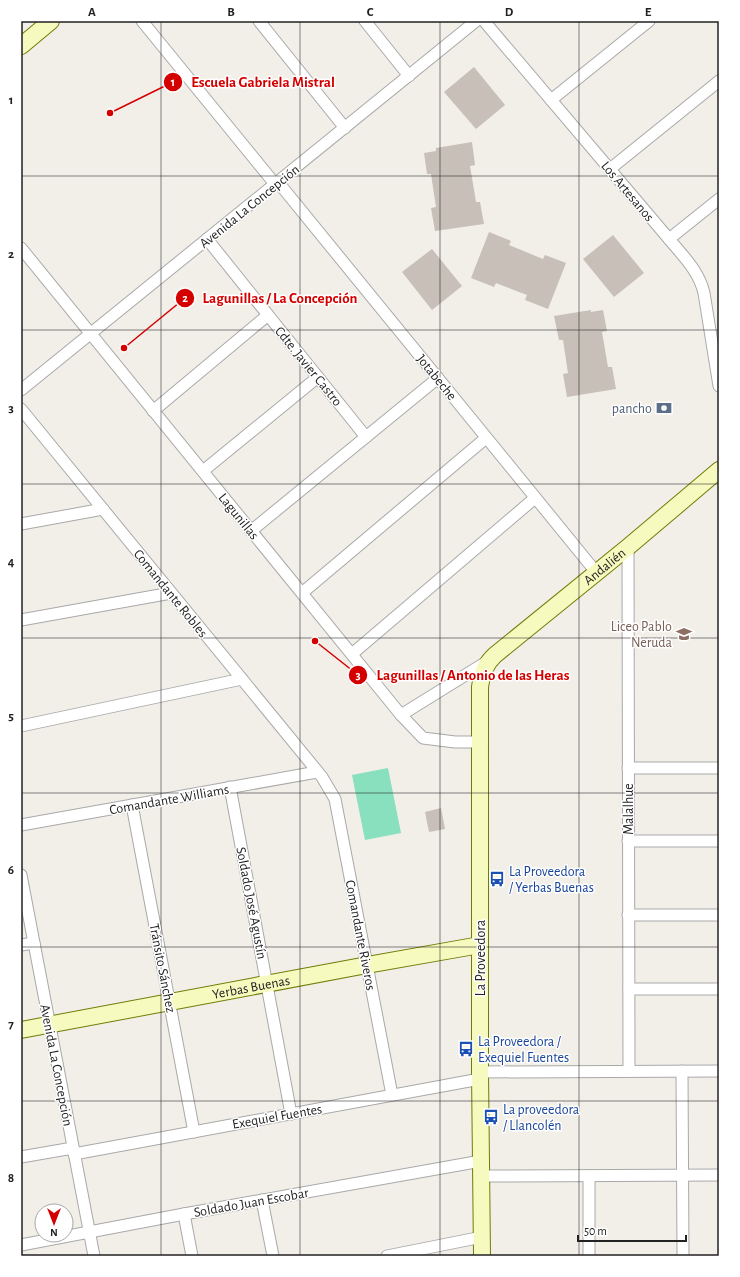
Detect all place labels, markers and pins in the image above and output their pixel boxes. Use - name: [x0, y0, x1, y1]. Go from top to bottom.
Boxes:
- callout: Escuela Gabriela Mistral: [163, 68, 343, 95]
- callout: Lagunillas / La Concepción: [175, 285, 366, 312]
- bank icon: pancho: [655, 399, 673, 417]
- place label: pancho: [612, 402, 652, 416]
- place label: Liceo Pablo Neruda: [611, 620, 673, 650]
- school or university icon: Liceo Pablo Neruda: [675, 625, 693, 643]
- callout: Lagunillas / Antonio de las Heras: [348, 661, 577, 688]
- place label: La Proveedora / Yerbas Buenas: [509, 865, 594, 895]
- bus stop icon: La Proveedora / Yerbas Buenas: [488, 870, 506, 888]
- place label: La Proveedora / Exequiel Fuentes: [478, 1035, 569, 1065]
- bus stop icon: La Proveedora / Exequiel Fuentes: [457, 1040, 475, 1058]
- place label: La proveedora / Llancolén: [503, 1103, 580, 1133]
- bus stop icon: La proveedora / Llancolén: [482, 1108, 500, 1126]

